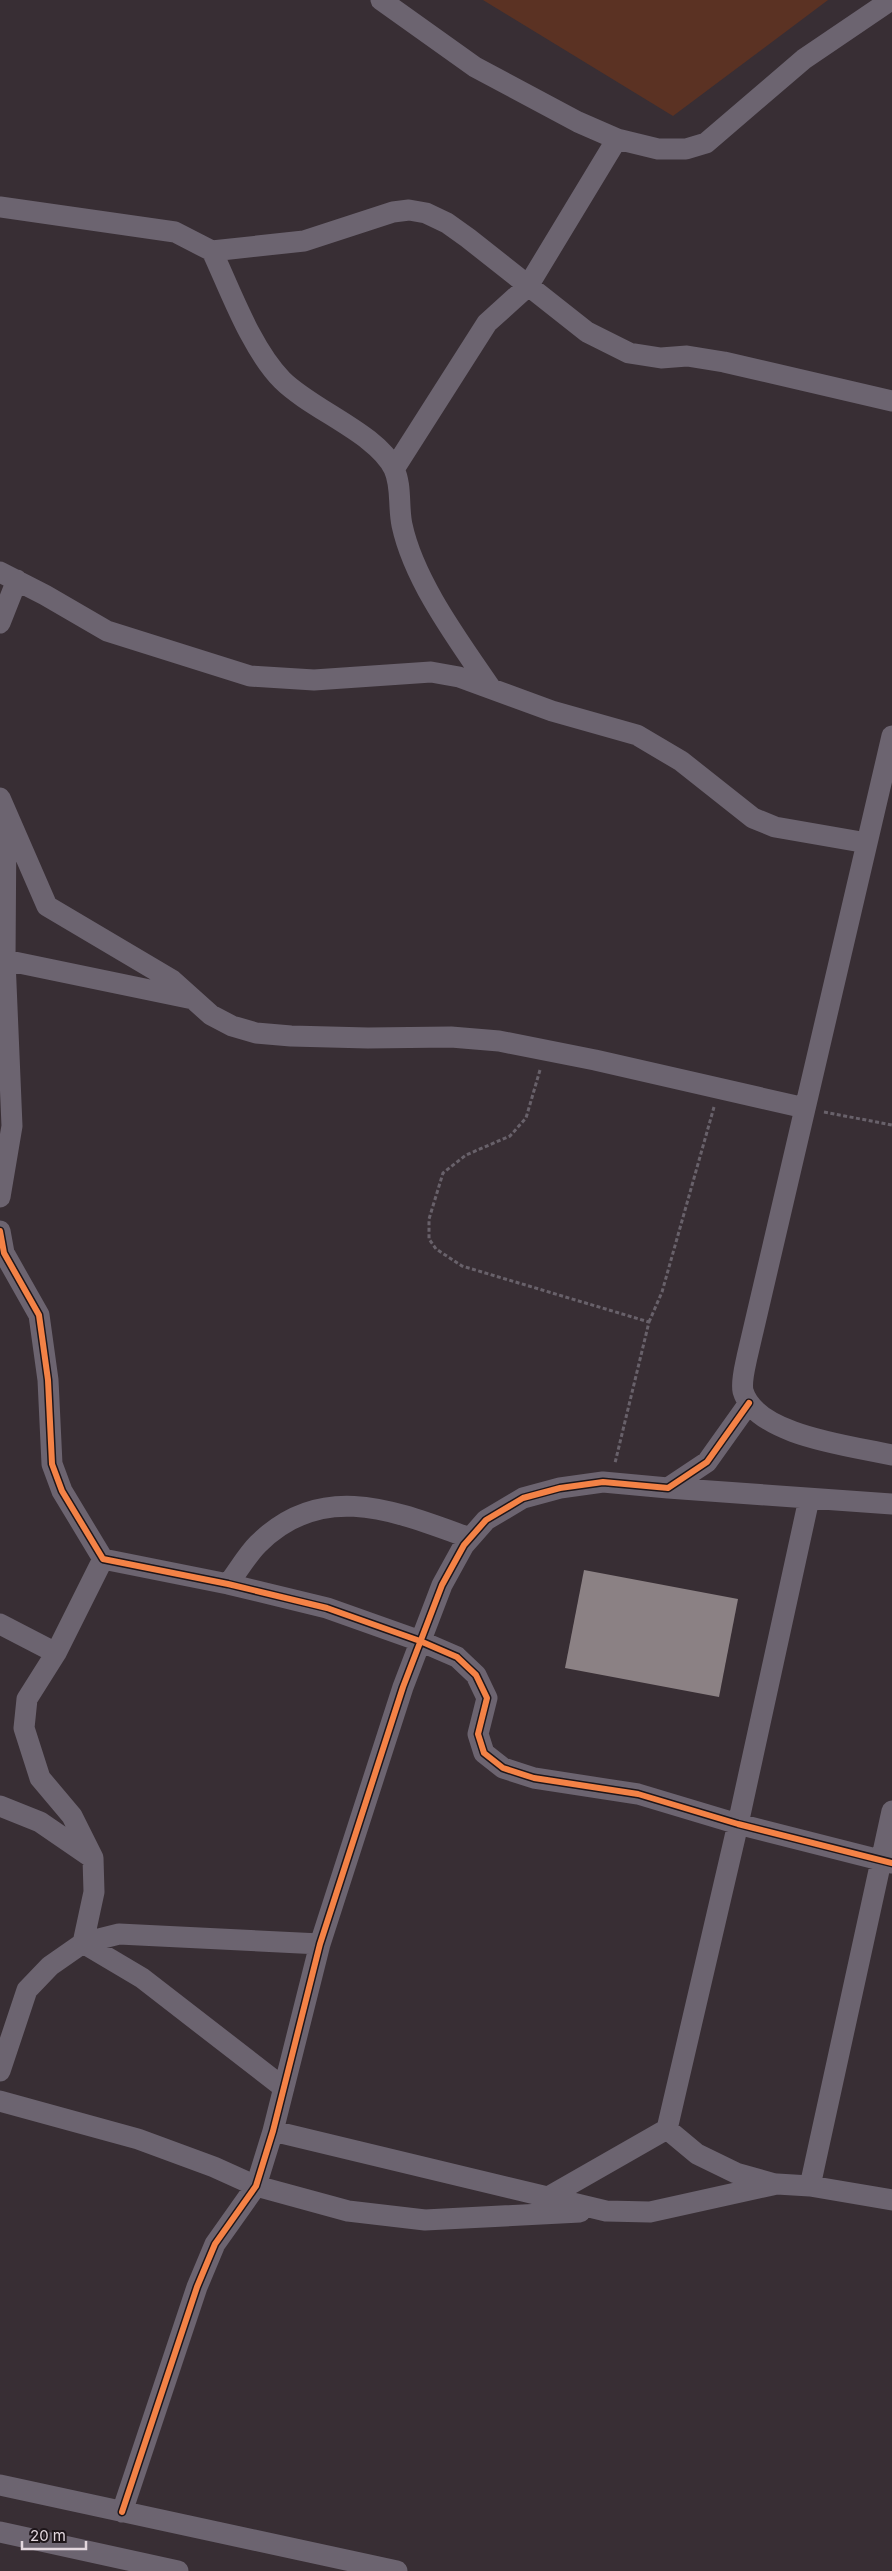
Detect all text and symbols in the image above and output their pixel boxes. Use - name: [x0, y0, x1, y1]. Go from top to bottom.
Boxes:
- scale bar: [22, 2518, 86, 2550]
- text: 20 m: [30, 2526, 66, 2545]

